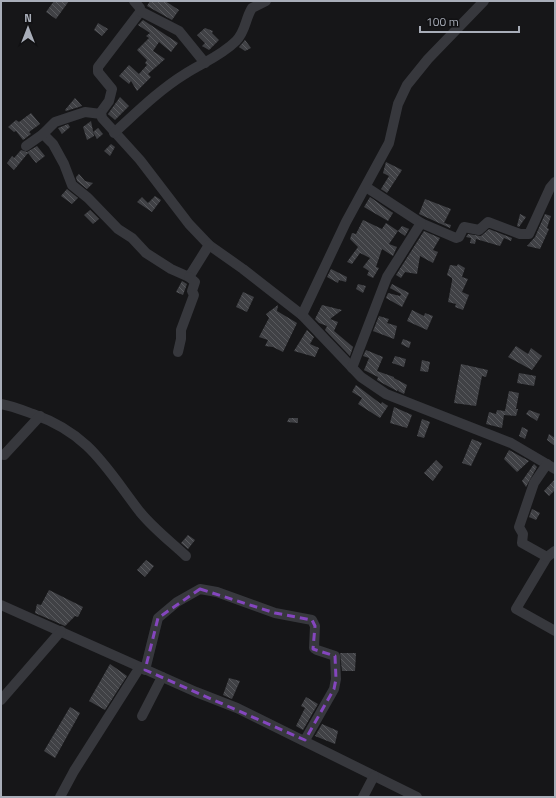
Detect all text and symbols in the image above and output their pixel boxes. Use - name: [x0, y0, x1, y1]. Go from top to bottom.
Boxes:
- north arrow: [8, 8, 48, 48]
- scale bar: [420, 8, 519, 34]
- text: N: [24, 10, 32, 26]
- text: 100 m: [426, 12, 459, 31]

